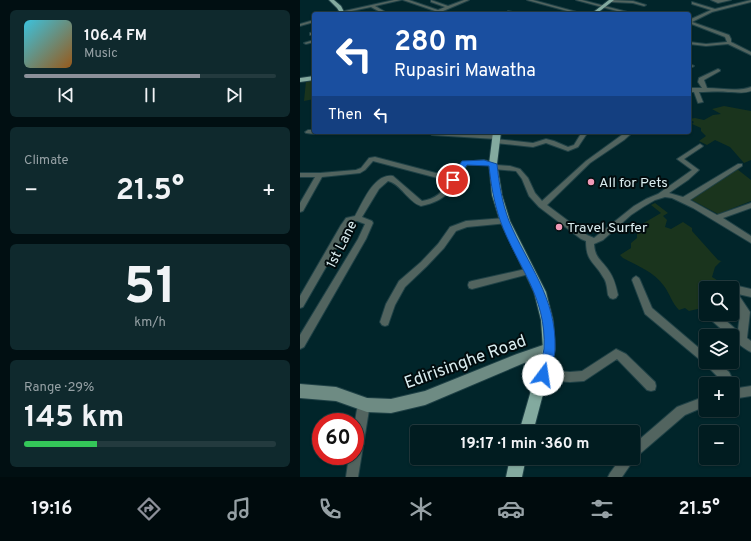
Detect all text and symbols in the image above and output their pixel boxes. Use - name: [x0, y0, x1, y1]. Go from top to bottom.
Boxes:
- text: 280 m: [394, 25, 478, 61]
- text: 106.4 FM: [84, 27, 147, 46]
- icon: left: [328, 28, 380, 80]
- text: Music: [84, 46, 118, 62]
- text: Rupasiri Mawatha: [394, 60, 536, 83]
- icon: previous: [55, 84, 77, 106]
- icon: pause: [139, 84, 161, 106]
- icon: next: [223, 84, 245, 106]
- icon: left: [370, 104, 392, 126]
- text: Then: [328, 106, 362, 125]
- text: Climate: [24, 153, 69, 169]
- pin: [436, 163, 470, 197]
- icon: arrive: [442, 169, 464, 191]
- text: 21.5°: [116, 173, 184, 210]
- place label: All for Pets: [599, 175, 668, 192]
- marker: All for Pets: [586, 177, 596, 187]
- text: −: [24, 178, 38, 205]
- text: +: [262, 178, 276, 205]
- street label: 1st Lane: [323, 218, 361, 271]
- place label: Travel Surfer: [567, 220, 648, 237]
- marker: Travel Surfer: [554, 222, 564, 232]
- text: 51: [124, 256, 176, 322]
- map controls: [699, 281, 739, 465]
- button: search: [699, 281, 739, 321]
- text: km/h: [134, 315, 166, 331]
- button: layers: [699, 329, 739, 369]
- street label: Edirisinghe Road: [402, 331, 530, 395]
- position arrow: [522, 354, 564, 396]
- button: +: [699, 377, 739, 417]
- text: Range · 29%: [24, 380, 94, 396]
- text: 145 km: [24, 400, 124, 437]
- speed limit sign: 60: [312, 413, 364, 465]
- button: −: [699, 425, 739, 465]
- text: 19:17 · 1 min · 360 m: [461, 435, 589, 454]
- icon: directions: [135, 495, 163, 523]
- icon: music: [225, 495, 253, 523]
- icon: phone: [316, 495, 344, 523]
- icon: climate: [407, 495, 435, 523]
- icon: car: [497, 495, 525, 523]
- icon: filters: [588, 495, 616, 523]
- text: 19:16: [31, 498, 72, 521]
- text: 21.5°: [678, 498, 720, 521]

